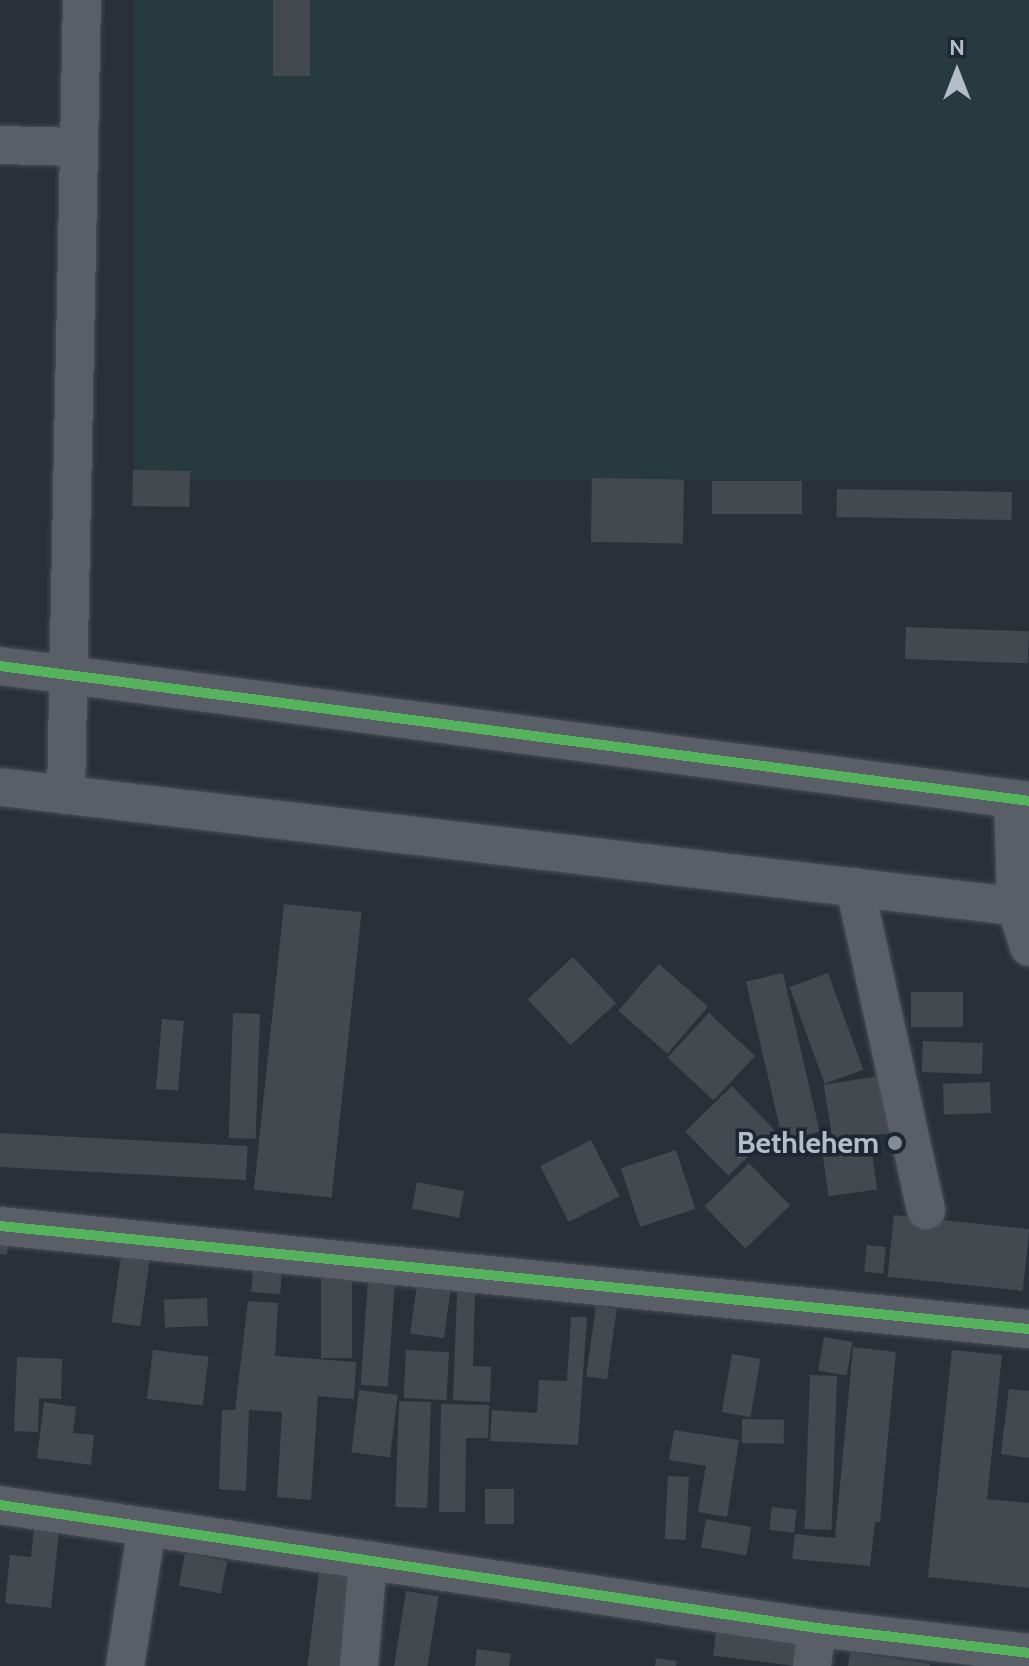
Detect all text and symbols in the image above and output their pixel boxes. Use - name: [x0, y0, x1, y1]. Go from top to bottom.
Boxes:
- north arrow: [917, 32, 997, 112]
- text: N: [949, 34, 965, 61]
- place label: Bethlehem: [737, 1125, 879, 1161]
- marker: Bethlehem: [886, 1134, 904, 1152]

